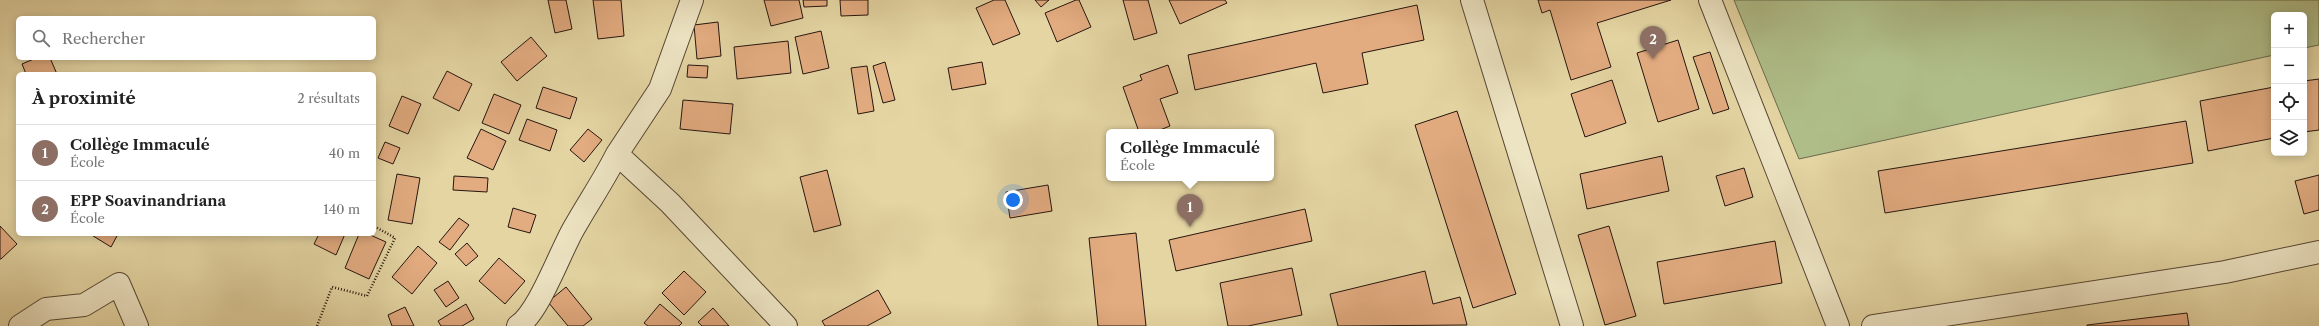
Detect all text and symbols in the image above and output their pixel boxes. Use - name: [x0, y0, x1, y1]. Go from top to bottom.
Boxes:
- map controls: [2271, 12, 2307, 156]
- button: +: [2271, 12, 2307, 48]
- search box: [16, 16, 376, 60]
- pin: 2: [1640, 26, 1666, 59]
- icon: search: [30, 27, 52, 49]
- text: Rechercher: [62, 29, 145, 48]
- button: −: [2271, 48, 2307, 84]
- button: locate: [2271, 84, 2307, 120]
- text: À proximité: [32, 88, 136, 108]
- text: 2 résultats: [297, 90, 360, 106]
- button: layers: [2271, 120, 2307, 156]
- popup: [1106, 129, 1274, 181]
- text: Collège Immaculé: [70, 135, 210, 154]
- text: Collège Immaculé: [1120, 138, 1260, 157]
- text: 1: [42, 145, 48, 161]
- text: 40 m: [329, 145, 360, 161]
- text: École: [70, 154, 105, 170]
- text: École: [1120, 157, 1155, 173]
- your location: [1003, 190, 1023, 210]
- text: EPP Soavinandriana: [70, 191, 226, 210]
- pin: 1: [1177, 194, 1203, 227]
- text: 2: [41, 201, 49, 217]
- text: 140 m: [323, 201, 360, 217]
- text: École: [70, 210, 105, 226]

